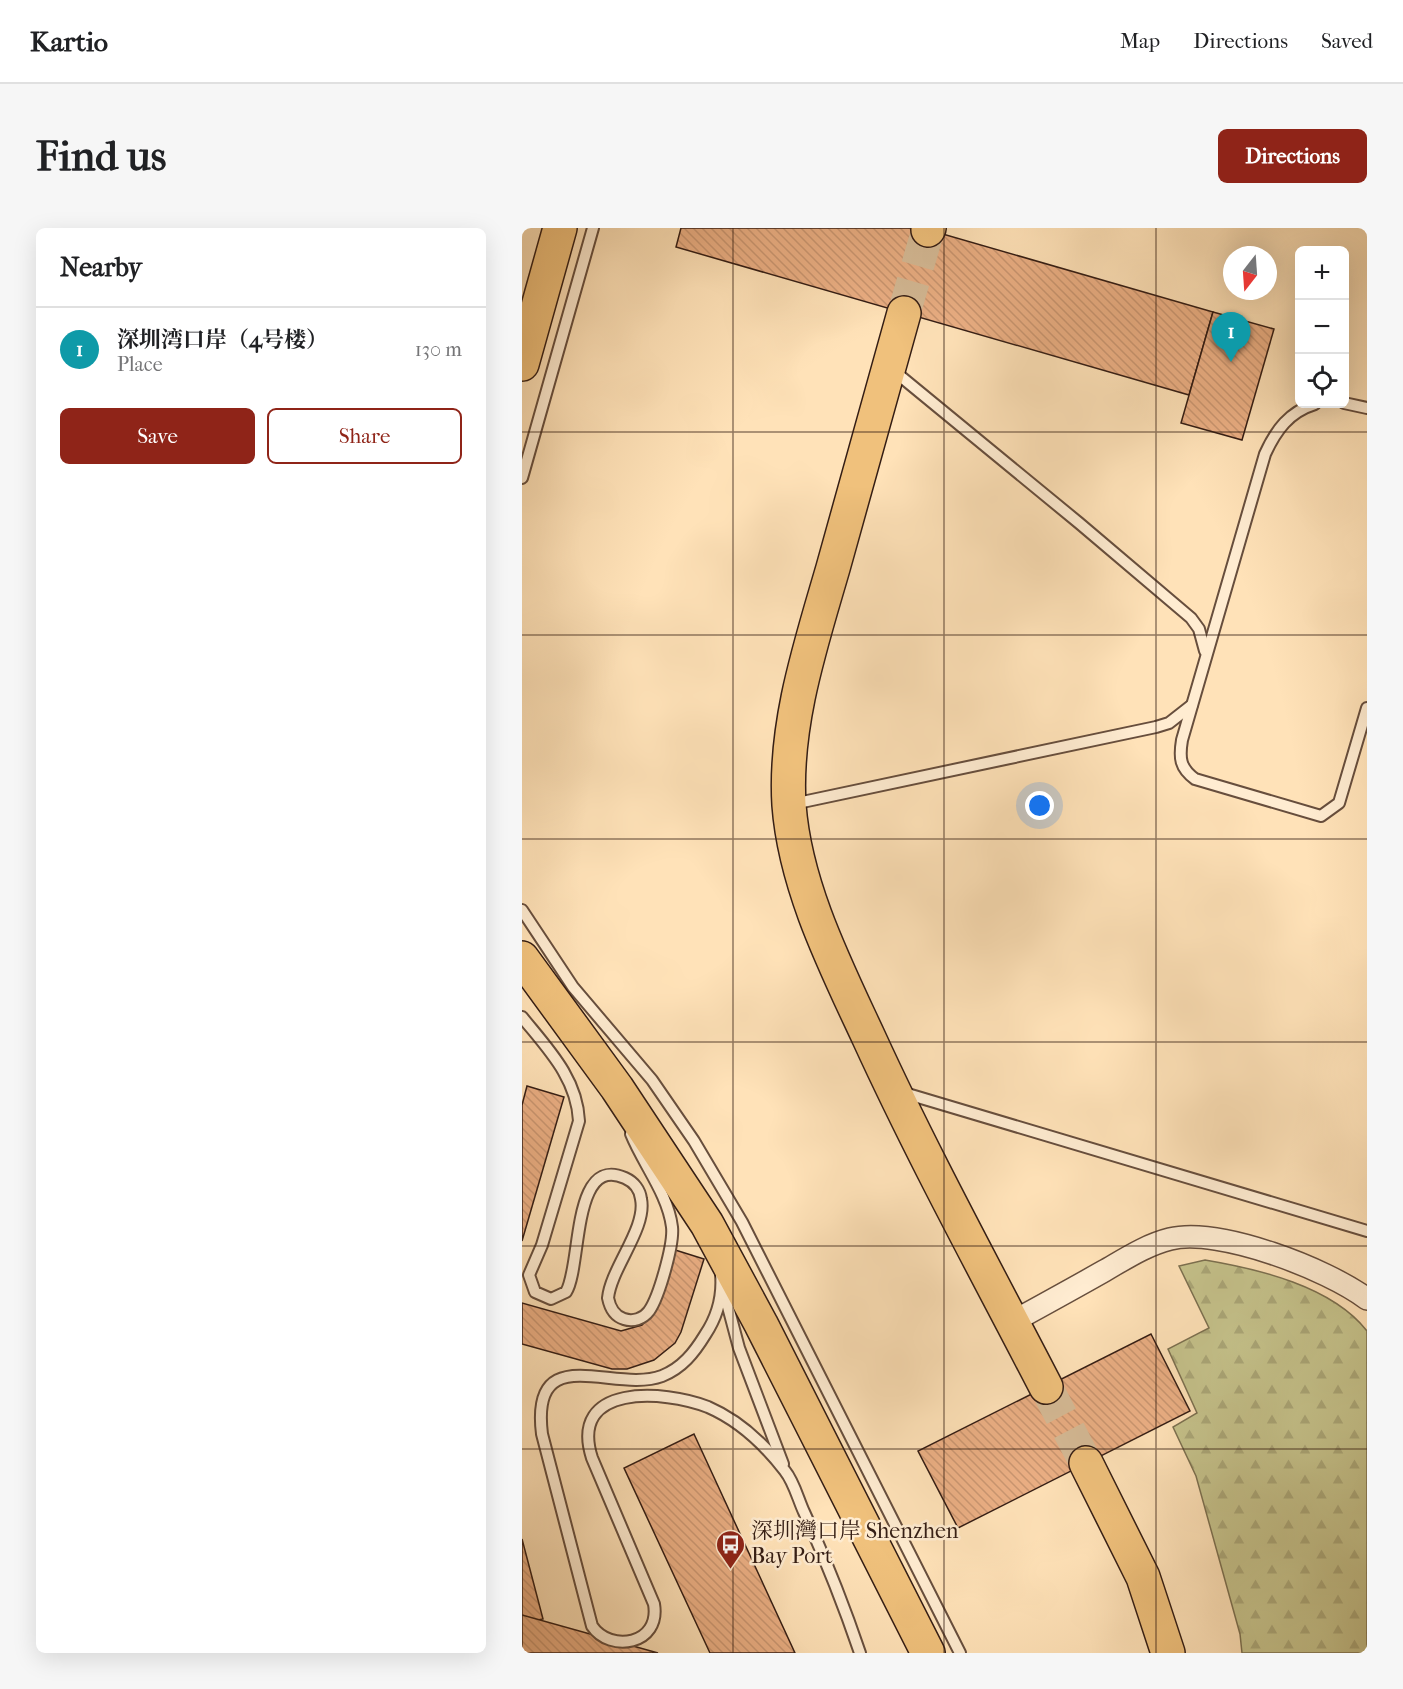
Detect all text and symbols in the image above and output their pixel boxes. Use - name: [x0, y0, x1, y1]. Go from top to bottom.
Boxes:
- text: Kartio: [30, 25, 108, 58]
- text: Map: [1120, 29, 1160, 53]
- text: Directions: [1193, 29, 1288, 53]
- text: Saved: [1321, 29, 1373, 53]
- button: Directions: [1218, 129, 1367, 183]
- text: Find us: [36, 132, 166, 181]
- north arrow: [1223, 246, 1277, 300]
- map controls: [1295, 246, 1349, 408]
- button: +: [1295, 246, 1349, 300]
- text: Nearby: [60, 252, 142, 283]
- button: −: [1295, 300, 1349, 354]
- pin: 1: [1212, 312, 1250, 362]
- text: 深圳湾口岸（4号楼）: [117, 327, 328, 353]
- text: 1: [76, 338, 83, 361]
- text: 130 m: [415, 338, 462, 361]
- text: Place: [117, 353, 163, 376]
- button: locate: [1295, 354, 1349, 408]
- button: Save: [60, 408, 255, 464]
- button: Share: [267, 408, 462, 464]
- your location: [1025, 791, 1054, 820]
- place label: 深圳灣口岸 Shenzhen Bay Port: [751, 1518, 959, 1569]
- bus stop icon: 深圳灣口岸 Shenzhen Bay Port: [714, 1528, 746, 1570]

